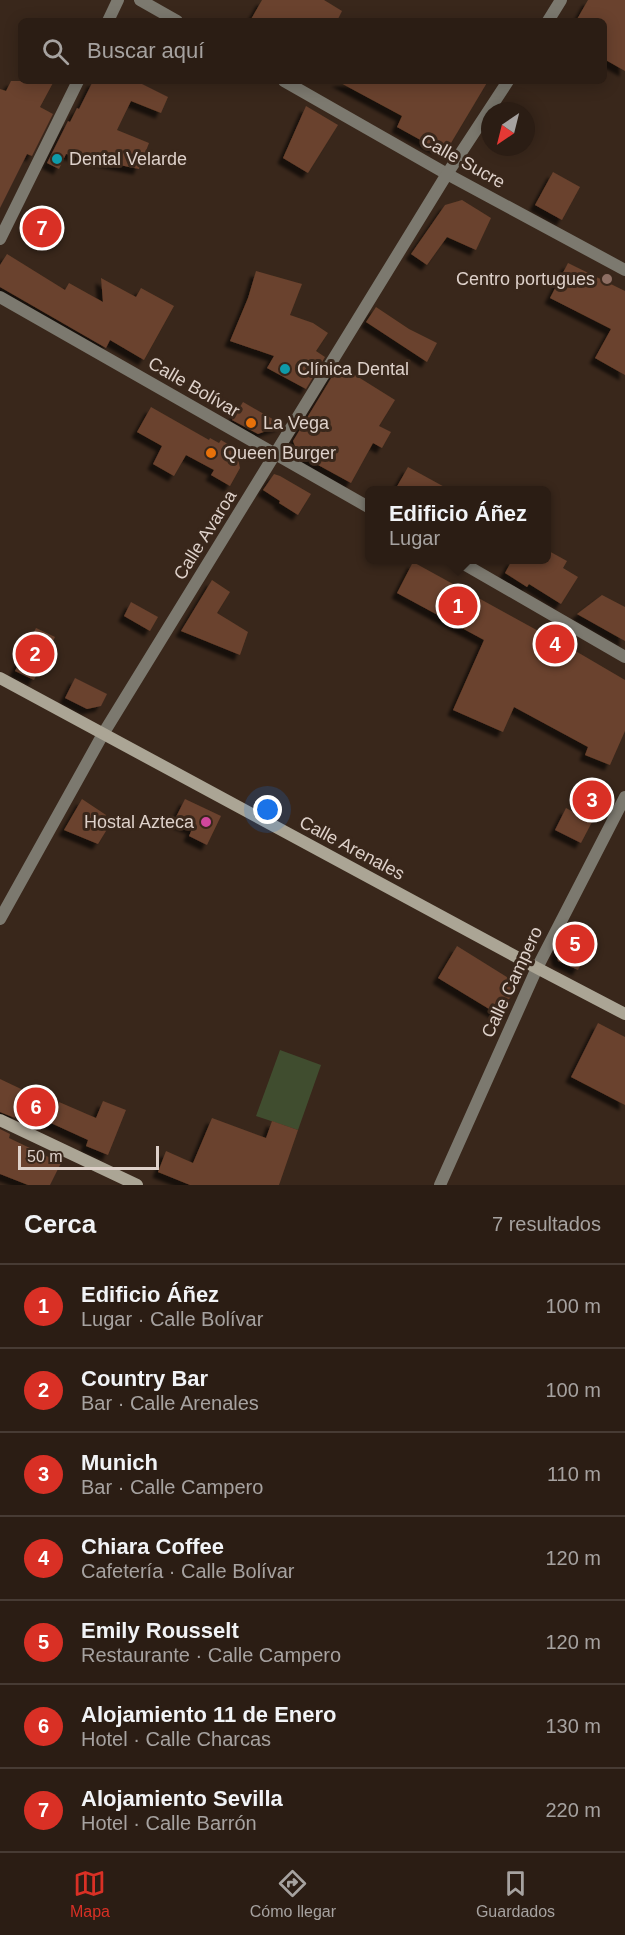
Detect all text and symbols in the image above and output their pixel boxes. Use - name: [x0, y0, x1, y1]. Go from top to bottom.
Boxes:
- search box: [18, 18, 607, 84]
- icon: search: [39, 35, 72, 68]
- text: Buscar aquí: [87, 38, 204, 63]
- north arrow: [481, 102, 535, 156]
- street label: Calle Sucre: [417, 130, 509, 192]
- place label: Dental Velarde: [69, 149, 187, 169]
- marker: Dental Velarde: [50, 152, 64, 166]
- pin: 7: [22, 206, 62, 250]
- place label: Centro portugues: [456, 269, 595, 289]
- marker: Centro portugues: [600, 272, 614, 286]
- street label: Calle Bolívar: [145, 353, 243, 421]
- place label: Clínica Dental: [297, 359, 409, 379]
- marker: Clínica Dental: [278, 362, 292, 376]
- place label: La Vega: [263, 413, 330, 433]
- marker: La Vega: [244, 416, 258, 430]
- place label: Queen Burger: [223, 443, 336, 463]
- marker: Queen Burger: [204, 446, 218, 460]
- street label: Calle Avaroa: [170, 486, 241, 583]
- popup: [365, 486, 551, 564]
- text: Edificio Áñez: [389, 501, 527, 526]
- text: Lugar: [389, 527, 440, 549]
- pin: 1: [438, 584, 478, 628]
- pin: 4: [536, 622, 574, 666]
- pin: 2: [15, 632, 54, 676]
- pin: 3: [572, 778, 612, 822]
- your location: [253, 795, 282, 824]
- place label: Hostal Azteca: [84, 812, 195, 832]
- street label: Calle Arenales: [296, 812, 408, 884]
- marker: Hostal Azteca: [199, 815, 213, 829]
- pin: 5: [556, 922, 594, 966]
- street label: Calle Campero: [478, 923, 546, 1041]
- pin: 6: [16, 1084, 56, 1130]
- scale bar: [18, 1143, 159, 1170]
- text: 50 m: [27, 1148, 63, 1165]
- text: Cerca: [24, 1209, 96, 1239]
- text: 7 resultados: [492, 1213, 601, 1235]
- text: Edificio Áñez: [81, 1282, 219, 1307]
- text: 1: [38, 1295, 49, 1317]
- text: 100 m: [545, 1295, 601, 1317]
- text: Lugar · Calle Bolívar: [81, 1308, 263, 1330]
- text: Country Bar: [81, 1366, 208, 1391]
- text: 2: [38, 1379, 49, 1401]
- text: 100 m: [545, 1379, 601, 1401]
- text: Bar · Calle Arenales: [81, 1392, 259, 1414]
- text: Munich: [81, 1450, 158, 1475]
- text: 3: [38, 1463, 49, 1485]
- text: 110 m: [547, 1463, 601, 1485]
- text: Bar · Calle Campero: [81, 1476, 263, 1498]
- text: Chiara Coffee: [81, 1534, 224, 1559]
- text: 4: [38, 1547, 49, 1569]
- text: 120 m: [545, 1547, 601, 1569]
- text: Cafetería · Calle Bolívar: [81, 1560, 294, 1582]
- text: Emily Rousselt: [81, 1618, 239, 1643]
- text: 5: [38, 1631, 49, 1653]
- text: 120 m: [545, 1631, 601, 1653]
- text: Restaurante · Calle Campero: [81, 1644, 341, 1666]
- text: Alojamiento 11 de Enero: [81, 1702, 337, 1727]
- text: 6: [38, 1715, 49, 1737]
- text: 130 m: [545, 1715, 601, 1737]
- text: Hotel · Calle Charcas: [81, 1728, 271, 1750]
- text: Alojamiento Sevilla: [81, 1786, 283, 1811]
- text: 7: [38, 1799, 49, 1821]
- text: 220 m: [545, 1799, 601, 1821]
- text: Hotel · Calle Barrón: [81, 1812, 257, 1834]
- tab: Mapa: [70, 1867, 110, 1921]
- tab: Cómo llegar: [250, 1867, 336, 1921]
- tab: Guardados: [476, 1867, 555, 1921]

